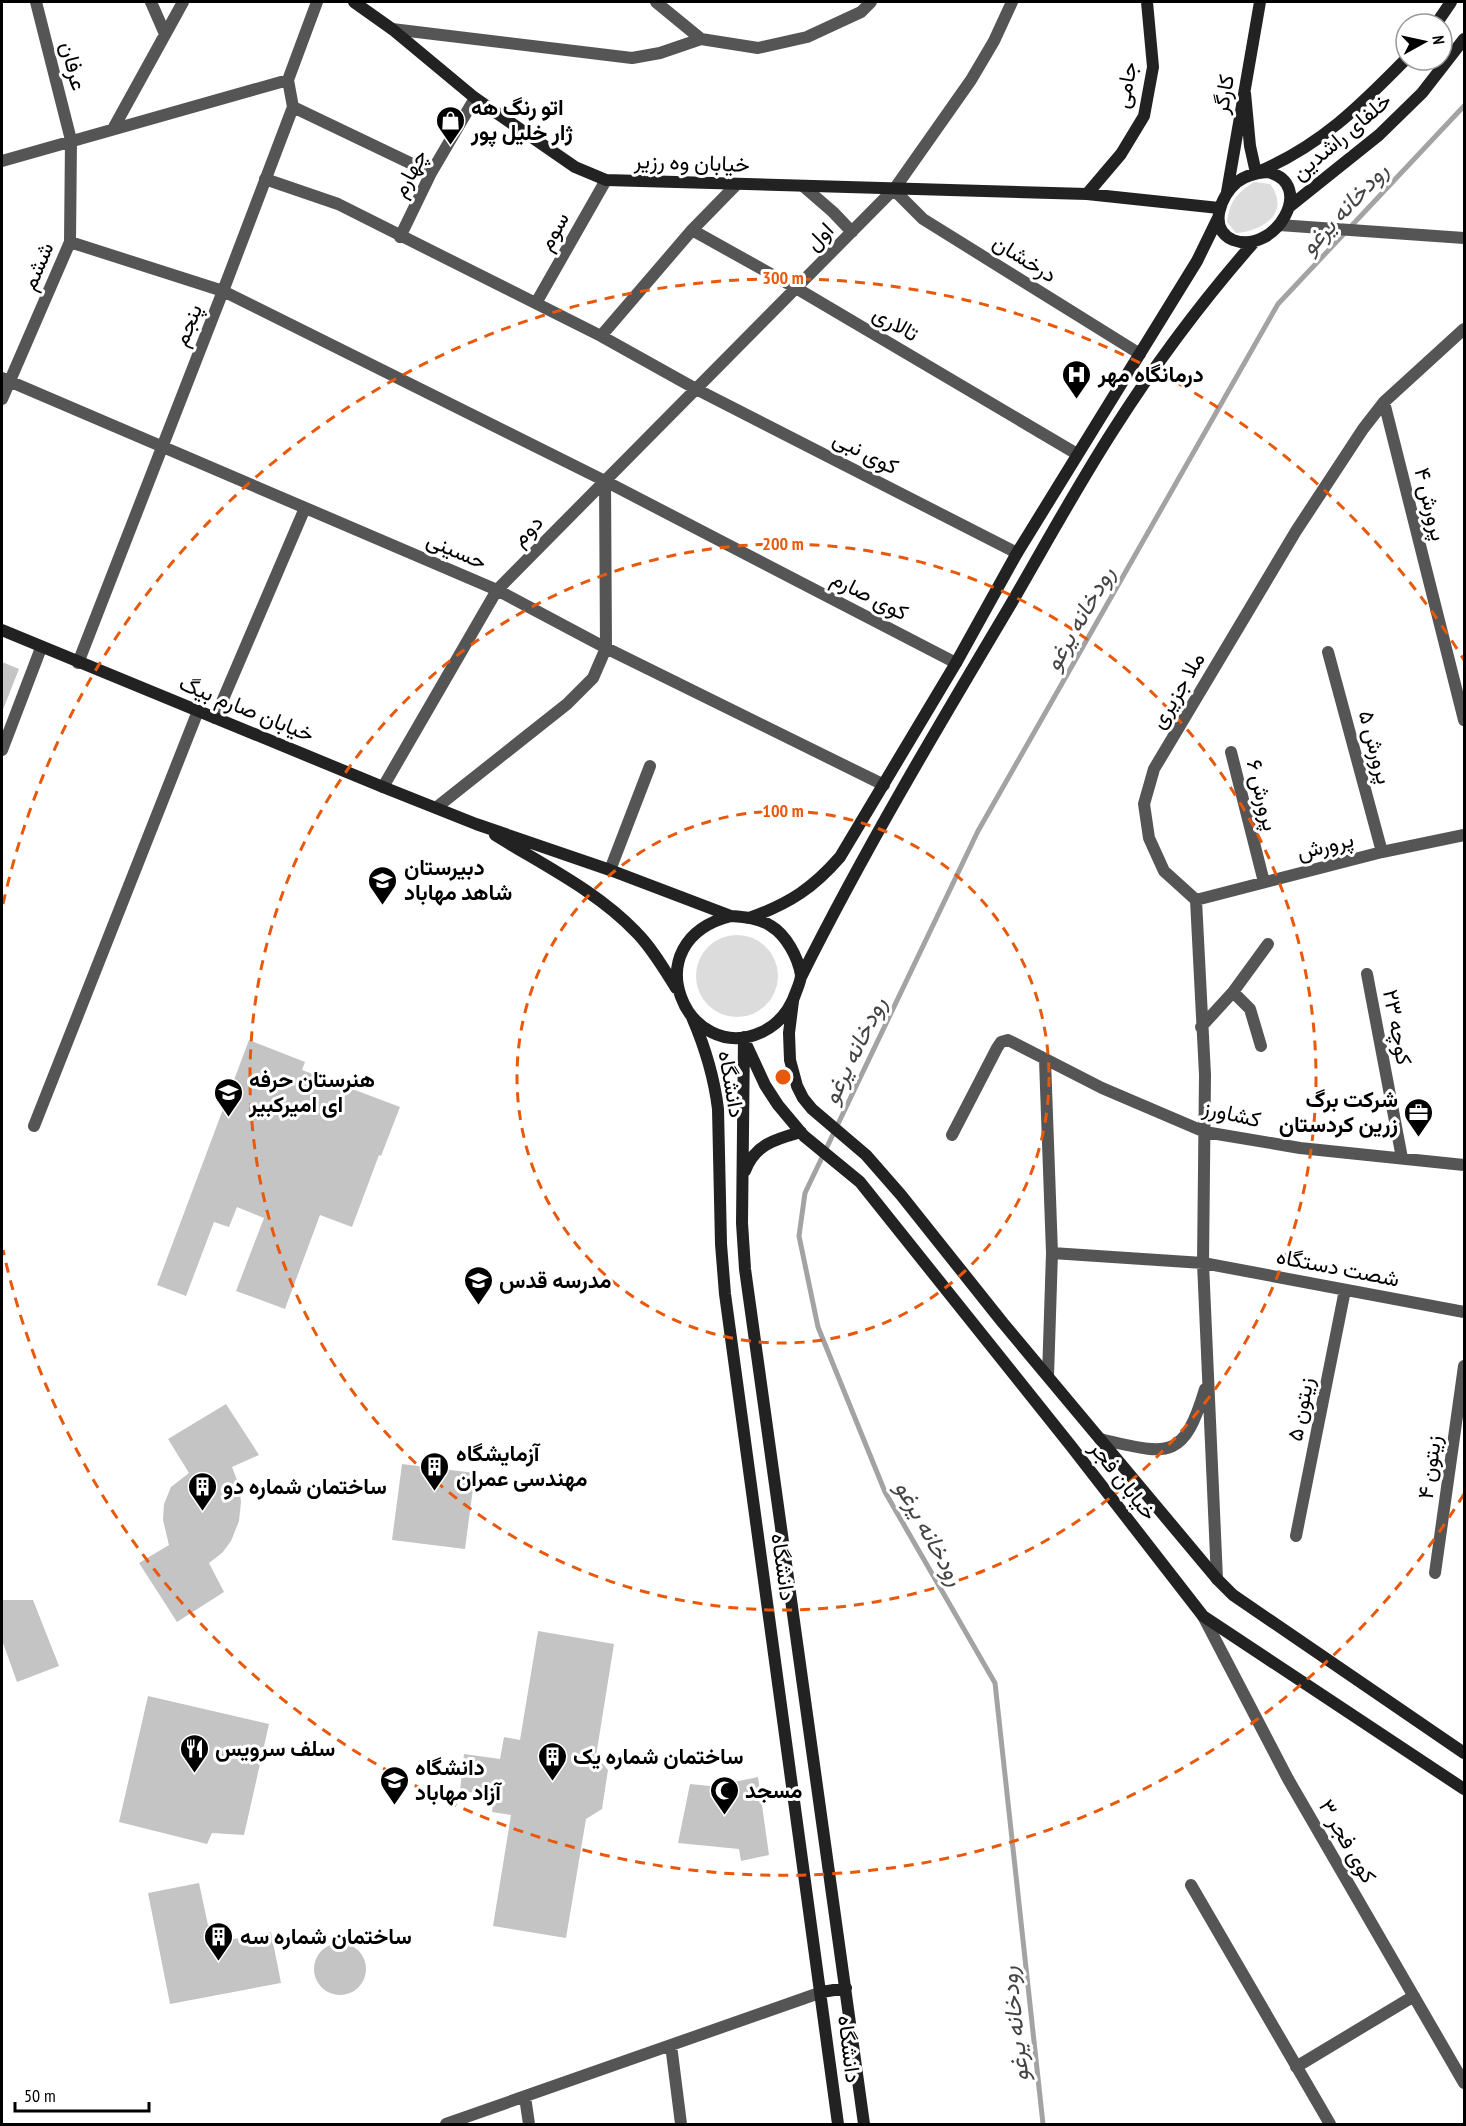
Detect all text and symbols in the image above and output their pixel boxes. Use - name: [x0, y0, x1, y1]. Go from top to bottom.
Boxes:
- north arrow: [1394, 12, 1454, 72]
- text: N: [1428, 34, 1449, 46]
- street label: عرفان: [54, 39, 94, 93]
- street label: جامی: [1107, 59, 1143, 111]
- street label: کارگر: [1206, 72, 1240, 117]
- street label: خلفای راشدین: [1285, 86, 1397, 186]
- place label: اتو رنگ هه ژار خلیل پور: [470, 93, 573, 148]
- shop icon: اتو رنگ هه ژار خلیل پور: [434, 104, 466, 146]
- street label: چهارم: [385, 144, 434, 202]
- street label: خیابان وه رزیر: [633, 146, 750, 178]
- water label: رودخانه یرغو: [1293, 155, 1395, 261]
- street label: سوم: [531, 207, 576, 256]
- street label: اول: [799, 216, 839, 256]
- street label: درخشان: [988, 228, 1062, 288]
- street label: ششم: [14, 238, 61, 295]
- text: 300 m: [762, 266, 804, 289]
- street label: تالاری: [868, 299, 924, 347]
- street label: پنجم: [166, 300, 209, 351]
- hospital icon: درمانگاه مهر: [1061, 358, 1093, 400]
- place label: درمانگاه مهر: [1097, 360, 1204, 388]
- street label: کوی نبی: [828, 424, 904, 480]
- street label: پرورش ۴: [1407, 464, 1454, 544]
- street label: دوم: [505, 508, 549, 552]
- street label: حسینی: [423, 525, 491, 575]
- text: 200 m: [762, 532, 804, 555]
- water label: رودخانه یرغو: [1037, 560, 1121, 676]
- street label: کوی صارم: [826, 564, 913, 627]
- street label: ملا جزیری: [1143, 647, 1211, 733]
- street label: خیابان صارم بیگ: [175, 668, 319, 749]
- street label: پرورش ۵: [1352, 707, 1399, 787]
- street label: پرورش ۶: [1240, 756, 1285, 834]
- text: 100 m: [762, 799, 804, 822]
- street label: پرورش: [1294, 824, 1356, 866]
- place label: دبیرستان شاهد مهاباد: [404, 853, 512, 906]
- school or university icon: دبیرستان شاهد مهاباد: [367, 864, 399, 906]
- street label: کوچه ۲۳: [1376, 987, 1419, 1068]
- water label: رودخانه یرغو: [815, 991, 893, 1109]
- street label: دانشگاه: [712, 1048, 752, 1120]
- place label: هنرستان حرفه ای امیرکبیر: [248, 1065, 375, 1118]
- centre of rings: [773, 1067, 793, 1087]
- school or university icon: هنرستان حرفه ای امیرکبیر: [212, 1076, 244, 1118]
- place label: شرکت برگ زرین کردستان: [1279, 1085, 1398, 1138]
- street label: کشاورز: [1199, 1093, 1264, 1133]
- office icon: شرکت برگ زرین کردستان: [1403, 1096, 1435, 1138]
- street label: شصت دستگاه: [1274, 1241, 1402, 1293]
- school or university icon: مدرسه قدس: [462, 1264, 494, 1306]
- place label: مدرسه قدس: [499, 1266, 612, 1294]
- street label: زیتون ۵: [1280, 1375, 1320, 1443]
- street label: زیتون ۴: [1411, 1433, 1447, 1501]
- street label: خیابان فجر: [1083, 1434, 1164, 1526]
- place label: آزمایشگاه مهندسی عمران: [456, 1439, 587, 1492]
- building icon: آزمایشگاه مهندسی عمران: [419, 1450, 451, 1492]
- building icon: ساختمان شماره دو: [186, 1470, 218, 1512]
- place label: ساختمان شماره دو: [223, 1472, 387, 1500]
- water label: رودخانه یرغو: [888, 1475, 972, 1591]
- street label: دانشگاه: [765, 1532, 803, 1602]
- restaurant icon: سلف سرویس: [178, 1732, 210, 1774]
- place label: سلف سرویس: [215, 1734, 335, 1762]
- building icon: ساختمان شماره یک: [536, 1740, 568, 1782]
- place label: ساختمان شماره یک: [573, 1742, 744, 1770]
- place label: دانشگاه آزاد مهاباد: [415, 1753, 502, 1806]
- school or university icon: دانشگاه آزاد مهاباد: [378, 1764, 410, 1806]
- mosque icon: مسجد: [708, 1774, 740, 1816]
- place label: مسجد: [745, 1776, 802, 1804]
- street label: کوی فجر ۳: [1313, 1794, 1383, 1888]
- building icon: ساختمان شماره سه: [203, 1920, 235, 1962]
- place label: ساختمان شماره سه: [240, 1922, 412, 1950]
- water label: رودخانه یرغو: [993, 1965, 1035, 2083]
- street label: دانشگاه: [832, 2014, 868, 2084]
- scale bar: [15, 2075, 148, 2113]
- text: 50 m: [24, 2084, 56, 2107]

